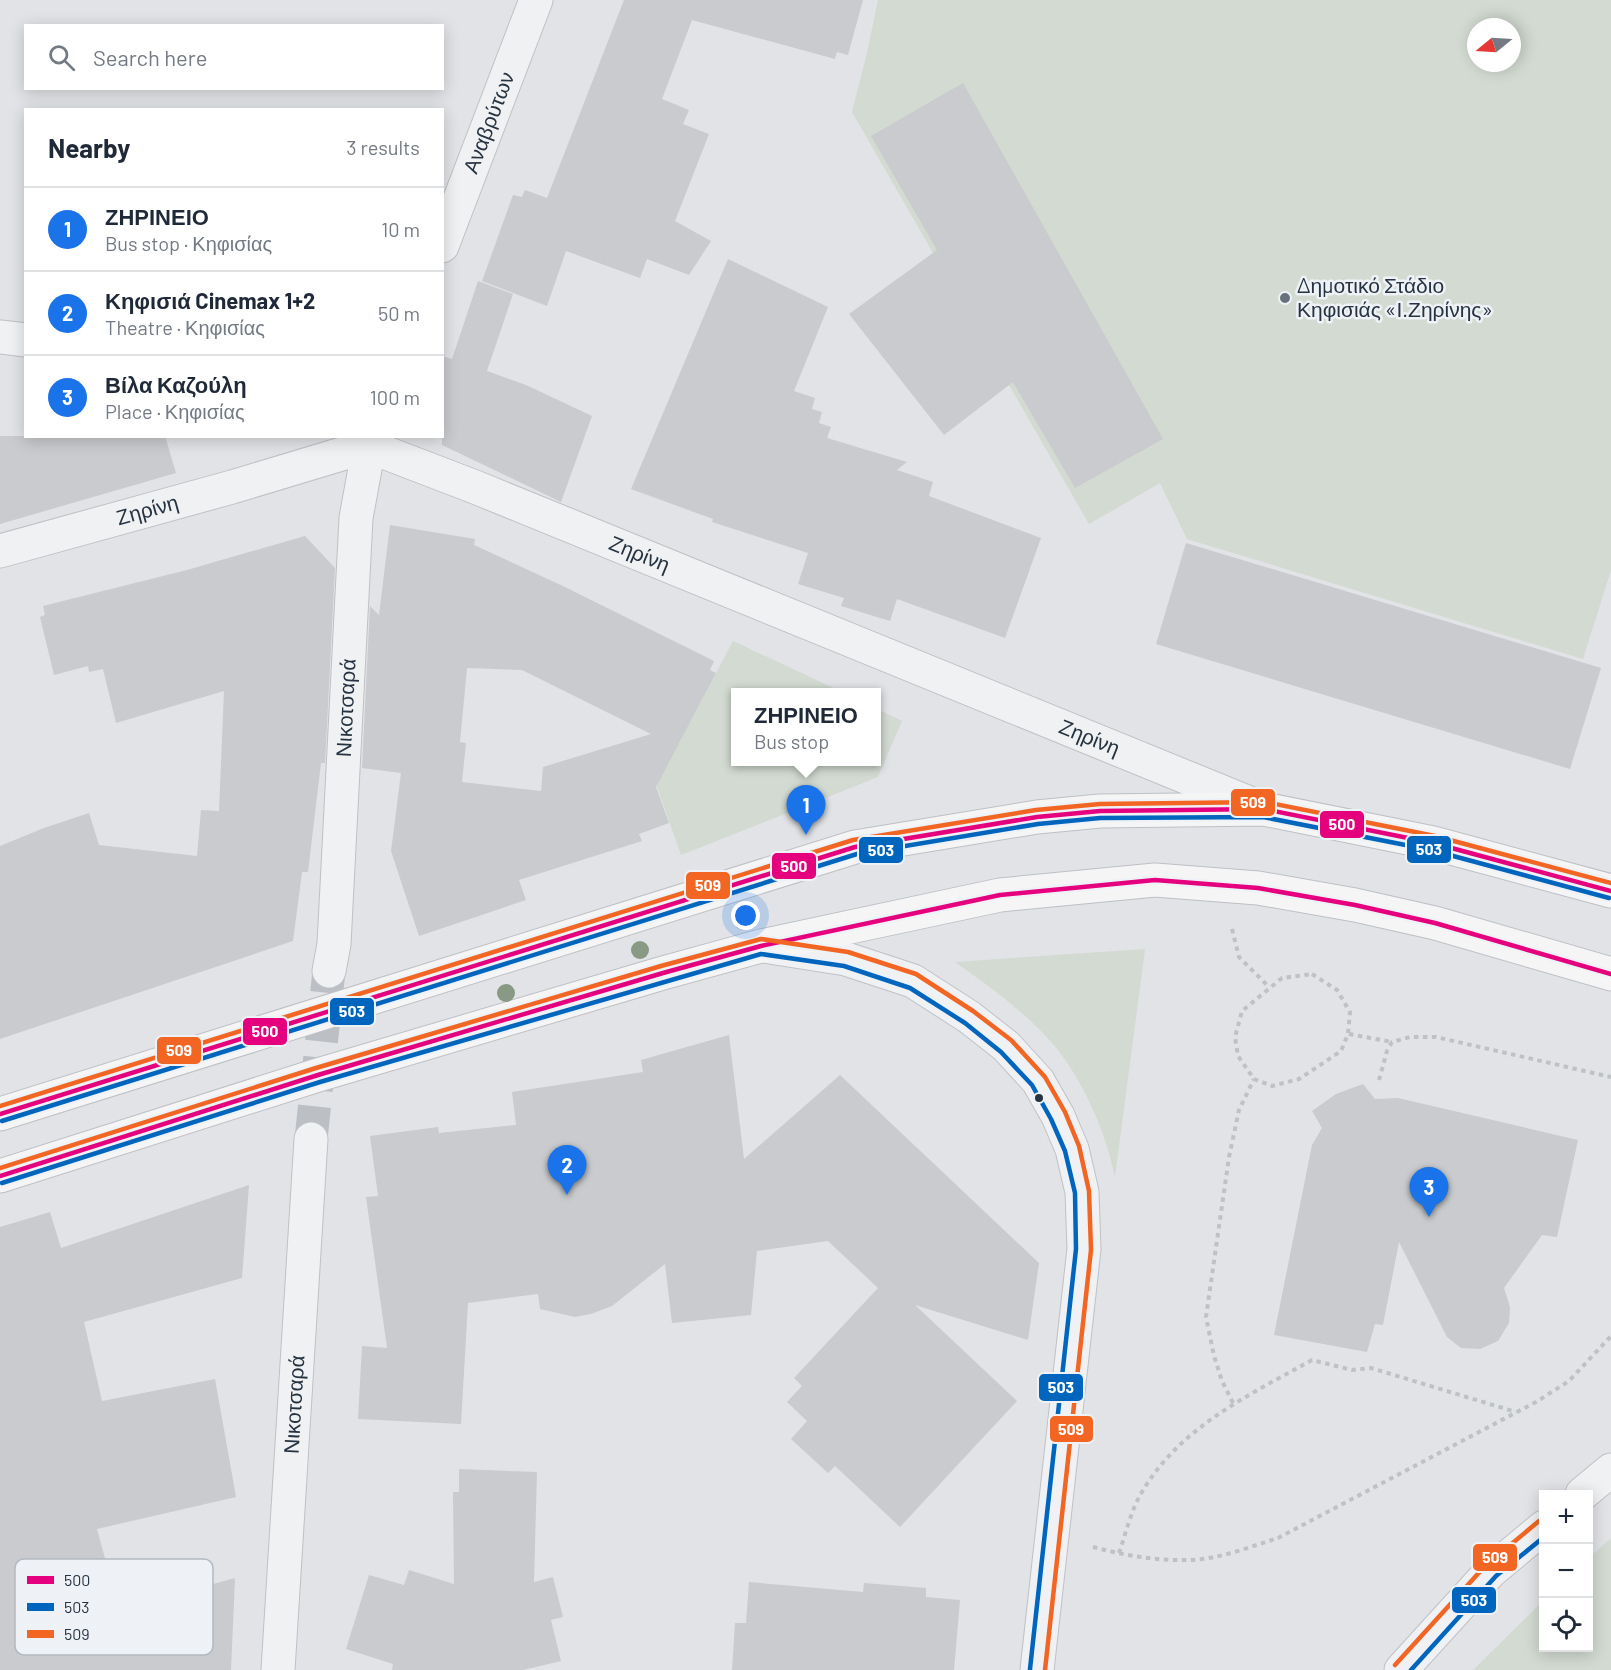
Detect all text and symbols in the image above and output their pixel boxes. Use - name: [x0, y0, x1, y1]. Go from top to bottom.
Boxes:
- north arrow: [1467, 18, 1521, 72]
- search box: [24, 24, 444, 90]
- icon: search: [45, 41, 78, 74]
- text: Search here: [93, 44, 207, 70]
- street label: Αναβρύτων: [457, 68, 518, 176]
- text: Nearby: [48, 132, 130, 163]
- text: 3 results: [346, 135, 420, 159]
- text: ΖΗΡΙΝΕΙΟ: [105, 203, 209, 229]
- text: 1: [64, 217, 71, 241]
- text: 10 m: [381, 217, 420, 241]
- text: Bus stop · Κηφισίας: [105, 231, 272, 255]
- place label: Δημοτικό Στάδιο Κηφισιάς «Ι.Ζηρίνης»: [1297, 272, 1493, 321]
- text: Κηφισιά Cinemax 1+2: [105, 287, 315, 313]
- marker: Δημοτικό Στάδιο Κηφισιάς «Ι.Ζηρίνης»: [1278, 291, 1292, 305]
- text: 2: [62, 301, 73, 325]
- text: 50 m: [378, 301, 420, 325]
- text: Theatre · Κηφισίας: [105, 315, 265, 339]
- text: Βίλα Καζούλη: [105, 371, 247, 397]
- text: 3: [62, 385, 73, 409]
- text: 100 m: [370, 385, 420, 409]
- text: Place · Κηφισίας: [105, 399, 245, 423]
- street label: Ζηρίνη: [113, 488, 181, 529]
- street label: Ζηρίνη: [606, 529, 674, 576]
- street label: Νικοτσαρά: [330, 658, 360, 758]
- popup: [731, 688, 881, 766]
- text: ΖΗΡΙΝΕΙΟ: [754, 701, 858, 727]
- street label: Ζηρίνη: [1056, 713, 1124, 760]
- text: Bus stop: [754, 729, 829, 753]
- pin: 1: [786, 786, 826, 835]
- line badge: 509: [1230, 788, 1276, 817]
- text: 509: [1240, 792, 1266, 811]
- line badge: 500: [1319, 810, 1365, 839]
- text: 500: [1329, 814, 1355, 833]
- line badge: 503: [1406, 835, 1452, 864]
- line badge: 503: [858, 836, 904, 864]
- text: 503: [1416, 839, 1442, 858]
- text: 503: [868, 840, 894, 859]
- line badge: 500: [771, 852, 817, 880]
- text: 500: [781, 856, 807, 875]
- line badge: 509: [685, 871, 731, 900]
- text: 509: [695, 875, 721, 894]
- your location: [731, 901, 760, 930]
- line badge: 503: [329, 997, 375, 1026]
- text: 503: [339, 1001, 365, 1020]
- line badge: 500: [242, 1017, 288, 1046]
- text: 500: [252, 1021, 278, 1040]
- line badge: 509: [156, 1036, 202, 1065]
- text: 509: [166, 1040, 192, 1059]
- unlabelled marker: [1033, 1092, 1045, 1104]
- pin: 2: [548, 1146, 586, 1195]
- pin: 3: [1410, 1168, 1448, 1217]
- street label: Νικοτσαρά: [277, 1354, 309, 1454]
- line badge: 503: [1038, 1373, 1084, 1402]
- text: 503: [1048, 1377, 1074, 1396]
- line badge: 509: [1049, 1415, 1094, 1443]
- text: 509: [1058, 1419, 1084, 1438]
- map controls: [1539, 1490, 1593, 1652]
- button: +: [1539, 1490, 1593, 1544]
- line badge: 509: [1472, 1543, 1518, 1572]
- button: −: [1539, 1544, 1593, 1598]
- text: 509: [1482, 1547, 1508, 1566]
- legend: [15, 1559, 213, 1655]
- text: 500: [64, 1570, 90, 1589]
- line badge: 503: [1451, 1586, 1497, 1614]
- text: 503: [1461, 1590, 1487, 1609]
- text: 503: [64, 1597, 90, 1616]
- button: locate: [1539, 1598, 1593, 1652]
- text: 509: [64, 1624, 90, 1643]

